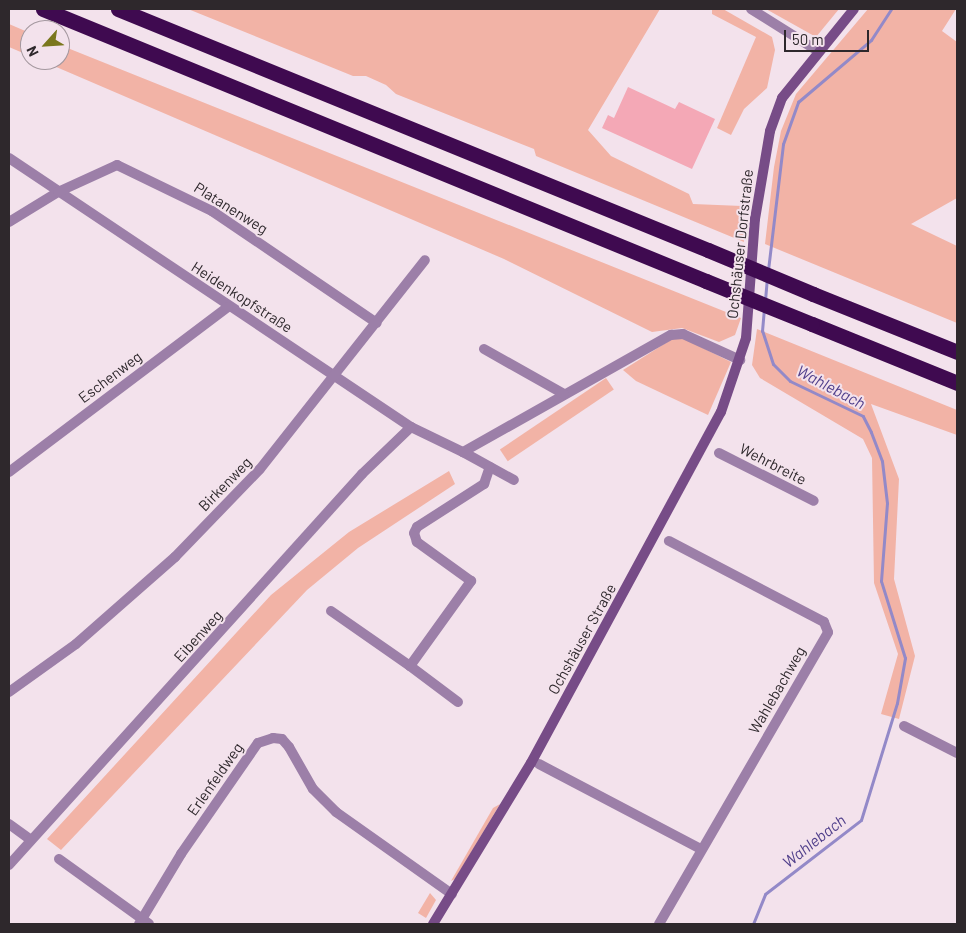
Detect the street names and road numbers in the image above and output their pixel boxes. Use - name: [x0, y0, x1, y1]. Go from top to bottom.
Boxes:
- street label: Ochshäuser Dorfstraße: [723, 168, 757, 320]
- street label: Platanenweg: [191, 178, 271, 238]
- street label: Heidenkopfstraße: [188, 258, 296, 336]
- street label: Eschenweg: [75, 347, 145, 407]
- street label: Wehrbreite: [737, 440, 809, 488]
- street label: Birkenweg: [195, 453, 255, 515]
- street label: Ochshäuser Straße: [544, 581, 620, 697]
- street label: Eibenweg: [170, 606, 226, 666]
- street label: Wahlebachweg: [745, 643, 809, 737]
- street label: Erlenfeldweg: [183, 739, 247, 819]

